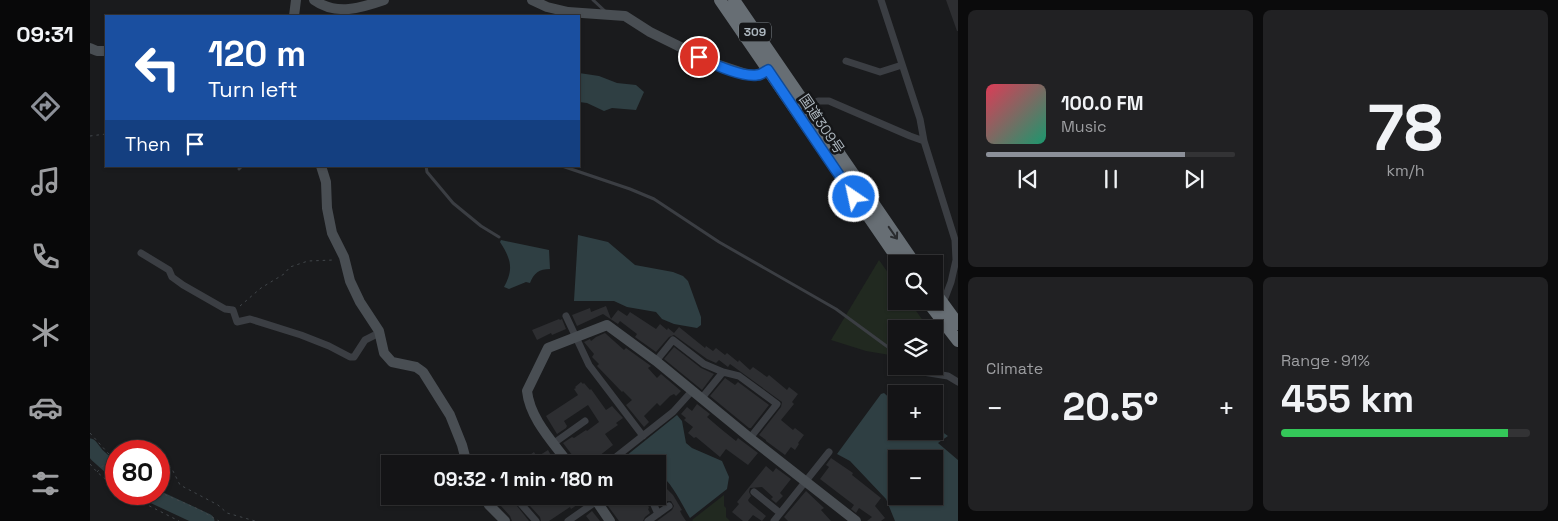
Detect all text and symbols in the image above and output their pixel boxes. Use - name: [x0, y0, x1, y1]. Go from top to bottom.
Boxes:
- text: 09:31: [16, 20, 74, 48]
- road number: 309: [739, 22, 771, 42]
- text: 120 m: [208, 32, 306, 76]
- icon: left: [125, 35, 190, 100]
- pin: [678, 36, 720, 78]
- icon: arrive: [685, 43, 713, 71]
- text: Turn left: [208, 75, 298, 103]
- text: 78: [1368, 86, 1443, 169]
- icon: directions: [28, 89, 63, 124]
- street label: 国道309号: [796, 91, 848, 157]
- text: 100.0 FM: [1061, 91, 1143, 116]
- text: Music: [1061, 116, 1107, 137]
- icon: arrive: [181, 130, 209, 158]
- text: Then: [125, 132, 171, 157]
- text: km/h: [1386, 160, 1425, 181]
- icon: music: [28, 164, 63, 199]
- icon: previous: [1014, 165, 1042, 193]
- icon: pause: [1097, 165, 1125, 193]
- icon: next: [1180, 165, 1208, 193]
- position arrow: [827, 170, 879, 222]
- one-way arrow: [888, 226, 898, 240]
- icon: phone: [28, 239, 63, 274]
- map controls: [888, 255, 943, 505]
- button: search: [888, 255, 943, 310]
- icon: climate: [28, 315, 63, 350]
- button: layers: [888, 320, 943, 375]
- text: Range · 91%: [1281, 350, 1370, 371]
- text: Climate: [986, 358, 1043, 379]
- text: 455 km: [1281, 375, 1414, 423]
- text: 20.5°: [1063, 383, 1158, 431]
- button: +: [888, 385, 943, 440]
- icon: car: [28, 390, 63, 425]
- text: −: [986, 390, 1003, 426]
- text: +: [1218, 390, 1235, 426]
- speed limit sign: 80: [105, 440, 170, 505]
- button: −: [888, 450, 943, 505]
- icon: filters: [28, 466, 63, 501]
- text: 09:32 · 1 min · 180 m: [434, 467, 613, 492]

